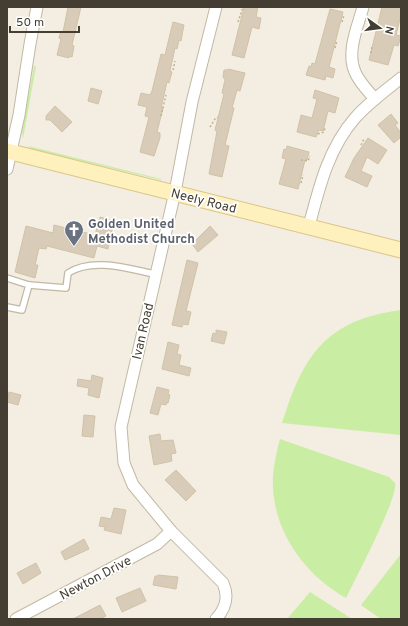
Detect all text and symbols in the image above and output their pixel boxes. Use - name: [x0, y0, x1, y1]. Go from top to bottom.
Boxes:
- scale bar: [10, 8, 79, 34]
- north arrow: [360, 8, 400, 48]
- text: 50 m: [16, 15, 44, 31]
- text: N: [381, 25, 396, 36]
- street label: Neely Road: [169, 186, 238, 218]
- place label: Golden United Methodist Church: [88, 217, 195, 248]
- church icon: Golden United Methodist Church: [63, 219, 85, 247]
- street label: Ivan Road: [130, 302, 158, 361]
- street label: Newton Drive: [57, 553, 134, 604]

